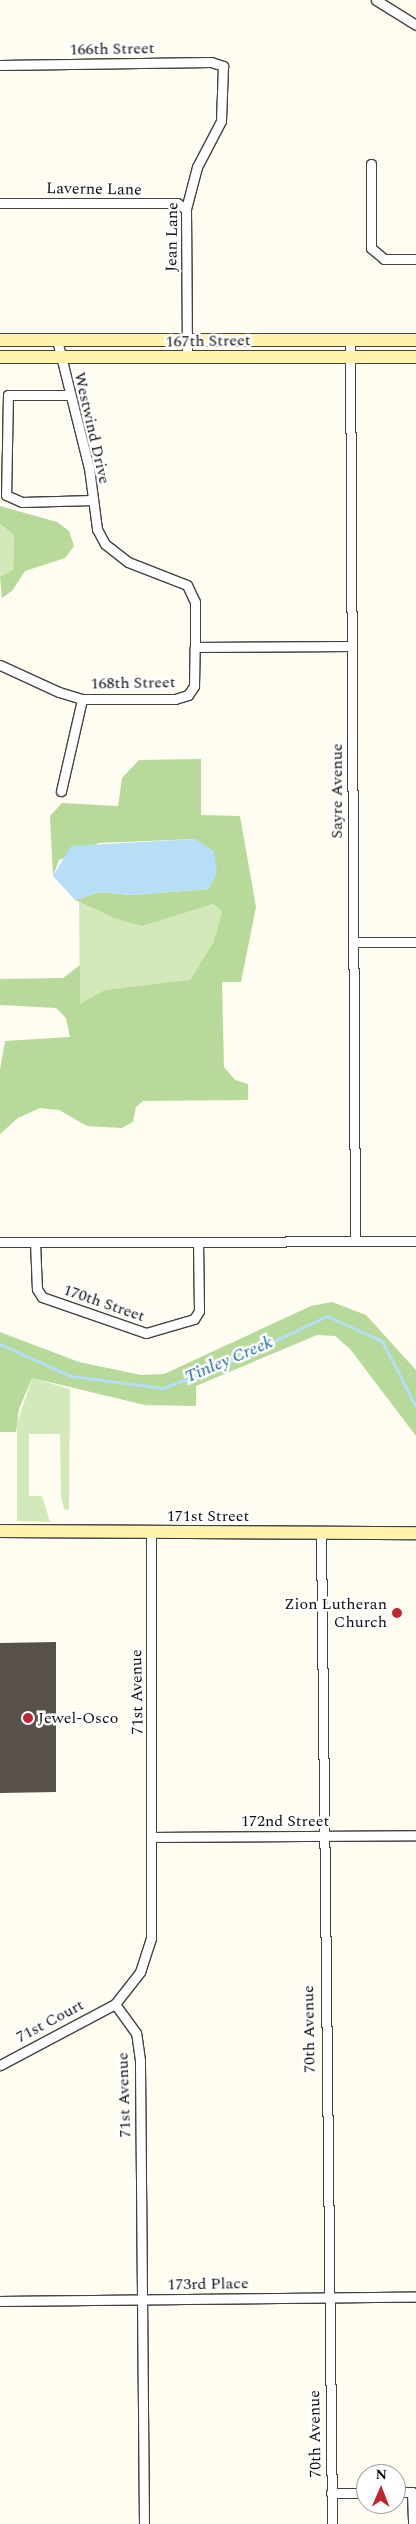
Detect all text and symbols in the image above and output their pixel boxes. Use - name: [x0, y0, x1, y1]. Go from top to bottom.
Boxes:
- street label: 166th Street: [69, 39, 155, 59]
- street label: Laverne Lane: [46, 179, 142, 199]
- street label: Jean Lane: [162, 202, 182, 272]
- street label: 167th Street: [165, 331, 251, 351]
- street label: Westwind Drive: [70, 370, 114, 486]
- street label: 168th Street: [90, 673, 176, 693]
- street label: Sayre Avenue: [327, 743, 347, 839]
- street label: 170th Street: [61, 1280, 147, 1326]
- water label: Tinley Creek: [182, 1332, 276, 1388]
- street label: 171st Street: [167, 1506, 249, 1526]
- place label: Zion Lutheran Church: [284, 1594, 387, 1632]
- marker: Zion Lutheran Church: [391, 1607, 403, 1619]
- street label: 71st Avenue: [127, 1649, 147, 1735]
- place label: Jewel-Osco: [38, 1708, 118, 1728]
- marker: Jewel-Osco: [22, 1712, 34, 1724]
- street label: 172nd Street: [241, 1811, 329, 1831]
- street label: 70th Avenue: [299, 1985, 319, 2073]
- street label: 71st Court: [13, 1995, 87, 2047]
- street label: 71st Avenue: [113, 2052, 135, 2138]
- street label: 173rd Place: [167, 2274, 249, 2294]
- street label: 70th Avenue: [305, 2390, 325, 2478]
- north arrow: [356, 2464, 406, 2514]
- text: N: [375, 2464, 387, 2485]

